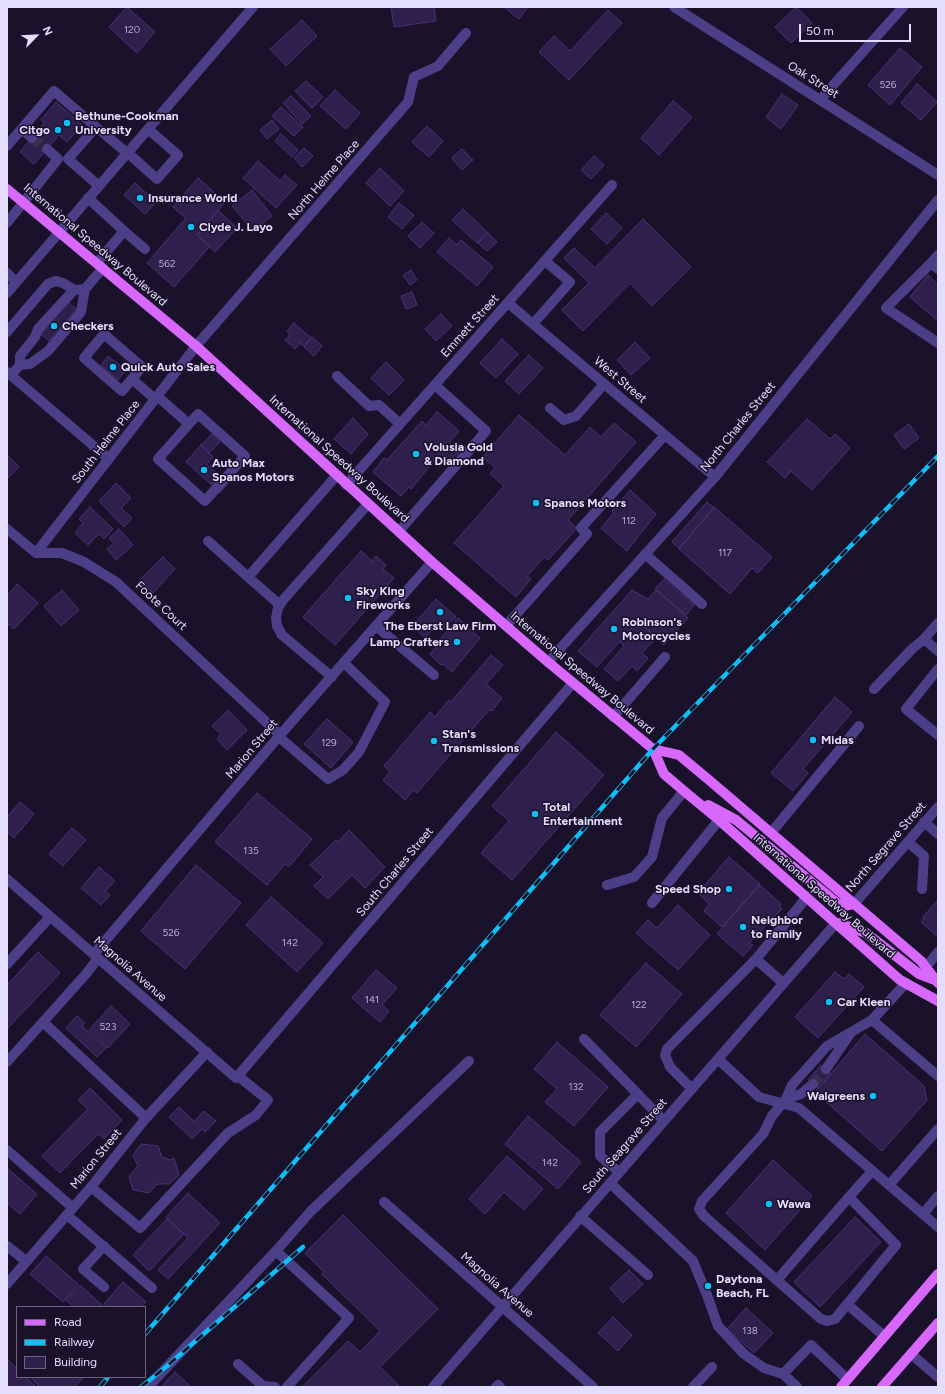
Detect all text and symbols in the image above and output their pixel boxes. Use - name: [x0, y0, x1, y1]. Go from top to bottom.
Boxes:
- north arrow: [16, 16, 56, 56]
- scale bar: [801, 16, 913, 42]
- text: N: [40, 24, 55, 37]
- house number: 120: [124, 24, 140, 36]
- text: 50 m: [806, 24, 834, 38]
- street label: Oak Street: [785, 59, 841, 101]
- house number: 526: [880, 79, 896, 91]
- place label: Bethune-Cookman University: [75, 109, 179, 137]
- marker: Bethune-Cookman University: [62, 118, 72, 128]
- place label: Citgo: [19, 123, 50, 137]
- marker: Citgo: [53, 125, 63, 135]
- street label: North Helme Place: [285, 137, 363, 223]
- street label: International Speedway Boulevard: [20, 181, 170, 309]
- place label: Insurance World: [148, 191, 237, 205]
- marker: Insurance World: [135, 193, 145, 203]
- place label: Clyde J. Layo: [199, 220, 273, 234]
- marker: Clyde J. Layo: [186, 222, 196, 232]
- house number: 562: [159, 258, 175, 270]
- street label: Emmett Street: [438, 292, 502, 360]
- place label: Checkers: [62, 319, 114, 333]
- marker: Checkers: [49, 321, 59, 331]
- street label: West Street: [591, 354, 649, 406]
- place label: Quick Auto Sales: [121, 360, 215, 374]
- marker: Quick Auto Sales: [108, 362, 118, 372]
- street label: North Charles Street: [697, 379, 779, 475]
- street label: International Speedway Boulevard: [266, 392, 412, 526]
- street label: South Helme Place: [69, 397, 143, 487]
- place label: Volusia Gold & Diamond: [424, 440, 493, 468]
- marker: Volusia Gold & Diamond: [411, 449, 421, 459]
- place label: Auto Max Spanos Motors: [212, 456, 294, 484]
- marker: Auto Max Spanos Motors: [199, 465, 209, 475]
- place label: Spanos Motors: [544, 496, 626, 510]
- marker: Spanos Motors: [531, 498, 541, 508]
- house number: 112: [622, 515, 636, 527]
- house number: 117: [718, 547, 732, 559]
- street label: Foote Court: [132, 578, 190, 634]
- place label: Sky King Fireworks: [356, 584, 410, 612]
- marker: Sky King Fireworks: [343, 593, 353, 603]
- marker: The Eberst Law Firm: [435, 607, 445, 617]
- street label: International Speedway Boulevard: [507, 609, 657, 737]
- place label: Robinson's Motorcycles: [622, 615, 690, 643]
- place label: The Eberst Law Firm: [384, 619, 496, 633]
- marker: Robinson's Motorcycles: [609, 624, 619, 634]
- place label: Lamp Crafters: [370, 635, 449, 649]
- marker: Lamp Crafters: [452, 637, 462, 647]
- street label: Marion Street: [223, 716, 281, 782]
- place label: Stan's Transmissions: [442, 727, 519, 755]
- place label: Midas: [821, 733, 854, 747]
- marker: Midas: [808, 735, 818, 745]
- marker: Stan's Transmissions: [429, 736, 439, 746]
- house number: 129: [321, 737, 337, 749]
- street label: North Segrave Street: [843, 799, 929, 895]
- place label: Total Entertainment: [543, 800, 623, 828]
- marker: Total Entertainment: [530, 809, 540, 819]
- street label: South Charles Street: [353, 824, 437, 920]
- street label: International Speedway Boulevard: [750, 831, 898, 961]
- house number: 135: [243, 845, 259, 857]
- place label: Speed Shop: [655, 882, 721, 896]
- marker: Speed Shop: [724, 884, 734, 894]
- place label: Neighbor to Family: [751, 913, 803, 941]
- marker: Neighbor to Family: [738, 922, 748, 932]
- house number: 526: [163, 927, 179, 939]
- street label: Magnolia Avenue: [91, 933, 169, 1005]
- house number: 142: [282, 937, 298, 949]
- house number: 141: [365, 994, 379, 1006]
- place label: Car Kleen: [837, 995, 891, 1009]
- marker: Car Kleen: [824, 997, 834, 1007]
- house number: 122: [631, 999, 647, 1011]
- house number: 523: [100, 1021, 116, 1033]
- house number: 132: [568, 1081, 584, 1093]
- place label: Walgreens: [807, 1089, 865, 1103]
- marker: Walgreens: [868, 1091, 878, 1101]
- street label: South Seagrave Street: [580, 1095, 670, 1197]
- street label: Marion Street: [67, 1126, 125, 1192]
- house number: 142: [542, 1157, 558, 1169]
- place label: Wawa: [777, 1197, 811, 1211]
- marker: Wawa: [764, 1199, 774, 1209]
- street label: Magnolia Avenue: [458, 1249, 536, 1321]
- place label: Daytona Beach, FL: [716, 1272, 769, 1300]
- marker: Daytona Beach, FL: [703, 1281, 713, 1291]
- legend: [16, 1306, 146, 1378]
- text: Road: [54, 1315, 82, 1329]
- house number: 138: [742, 1325, 758, 1337]
- text: Railway: [54, 1335, 95, 1349]
- text: Building: [54, 1355, 97, 1369]

